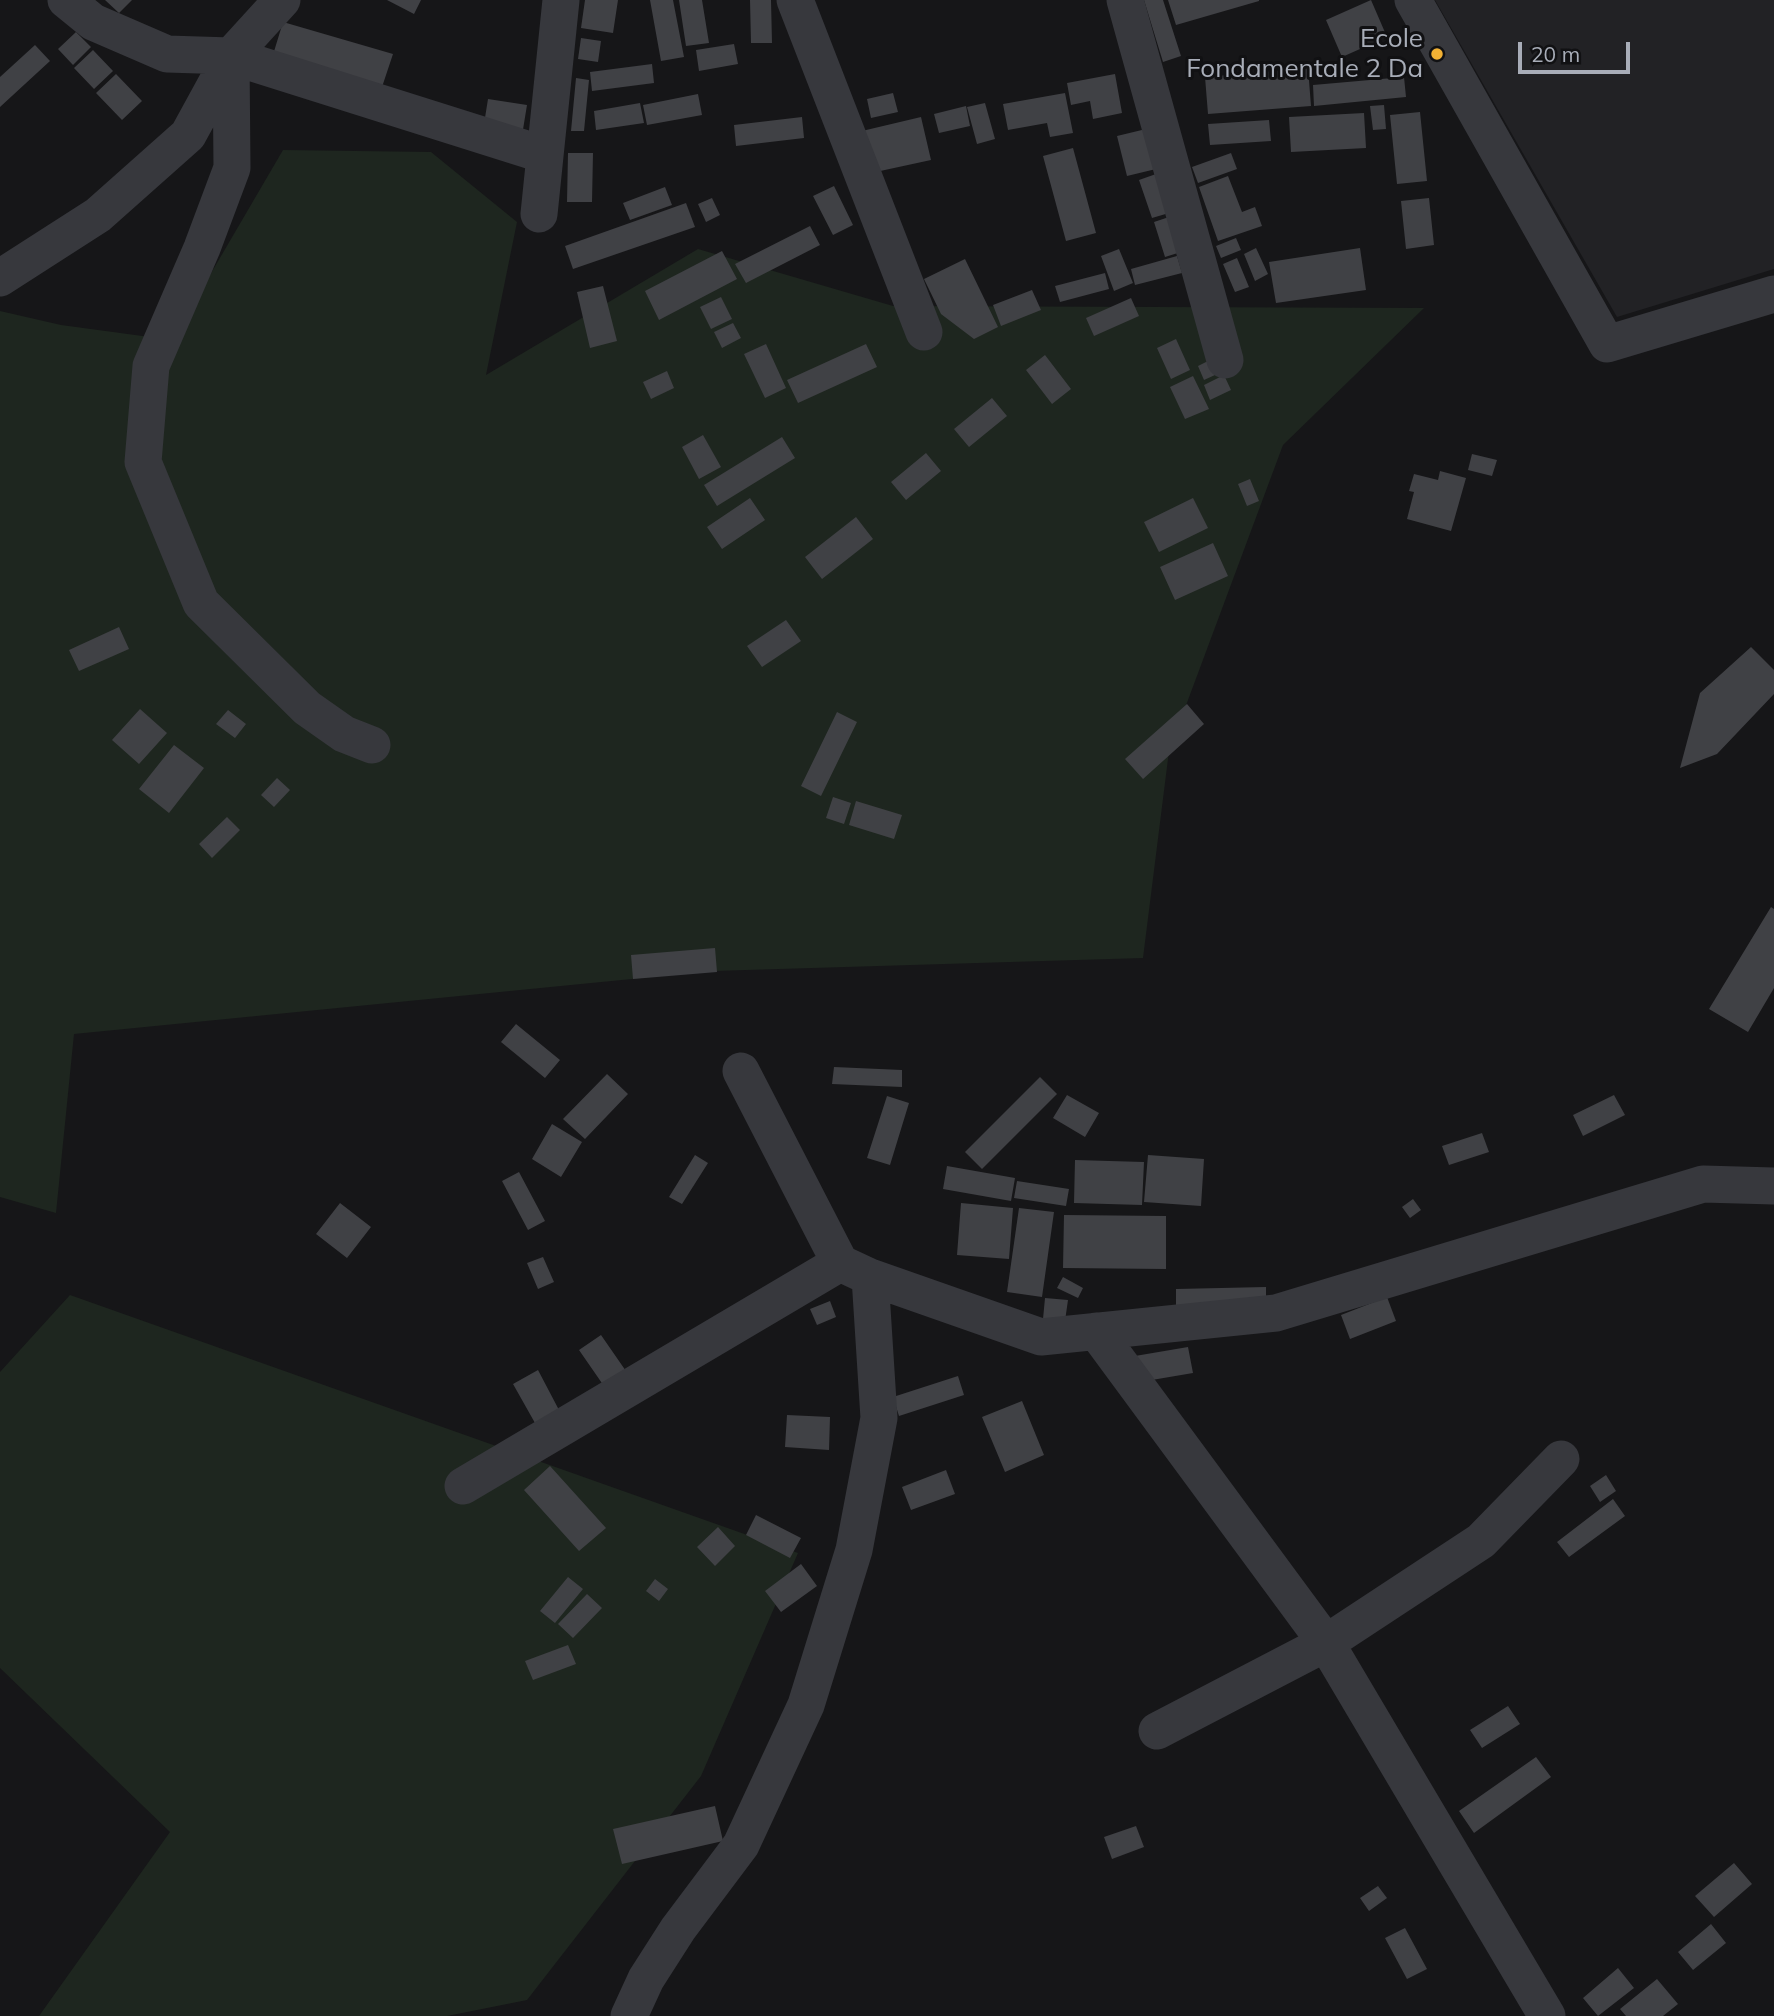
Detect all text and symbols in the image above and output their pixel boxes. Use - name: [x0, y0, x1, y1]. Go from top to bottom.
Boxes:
- place label: Ecole Fondamentale 2 Da: [1186, 23, 1423, 84]
- scale bar: [1522, 28, 1634, 72]
- text: 20 m: [1531, 41, 1580, 67]
- marker: Ecole Fondamentale 2 Da: [1429, 46, 1445, 62]

